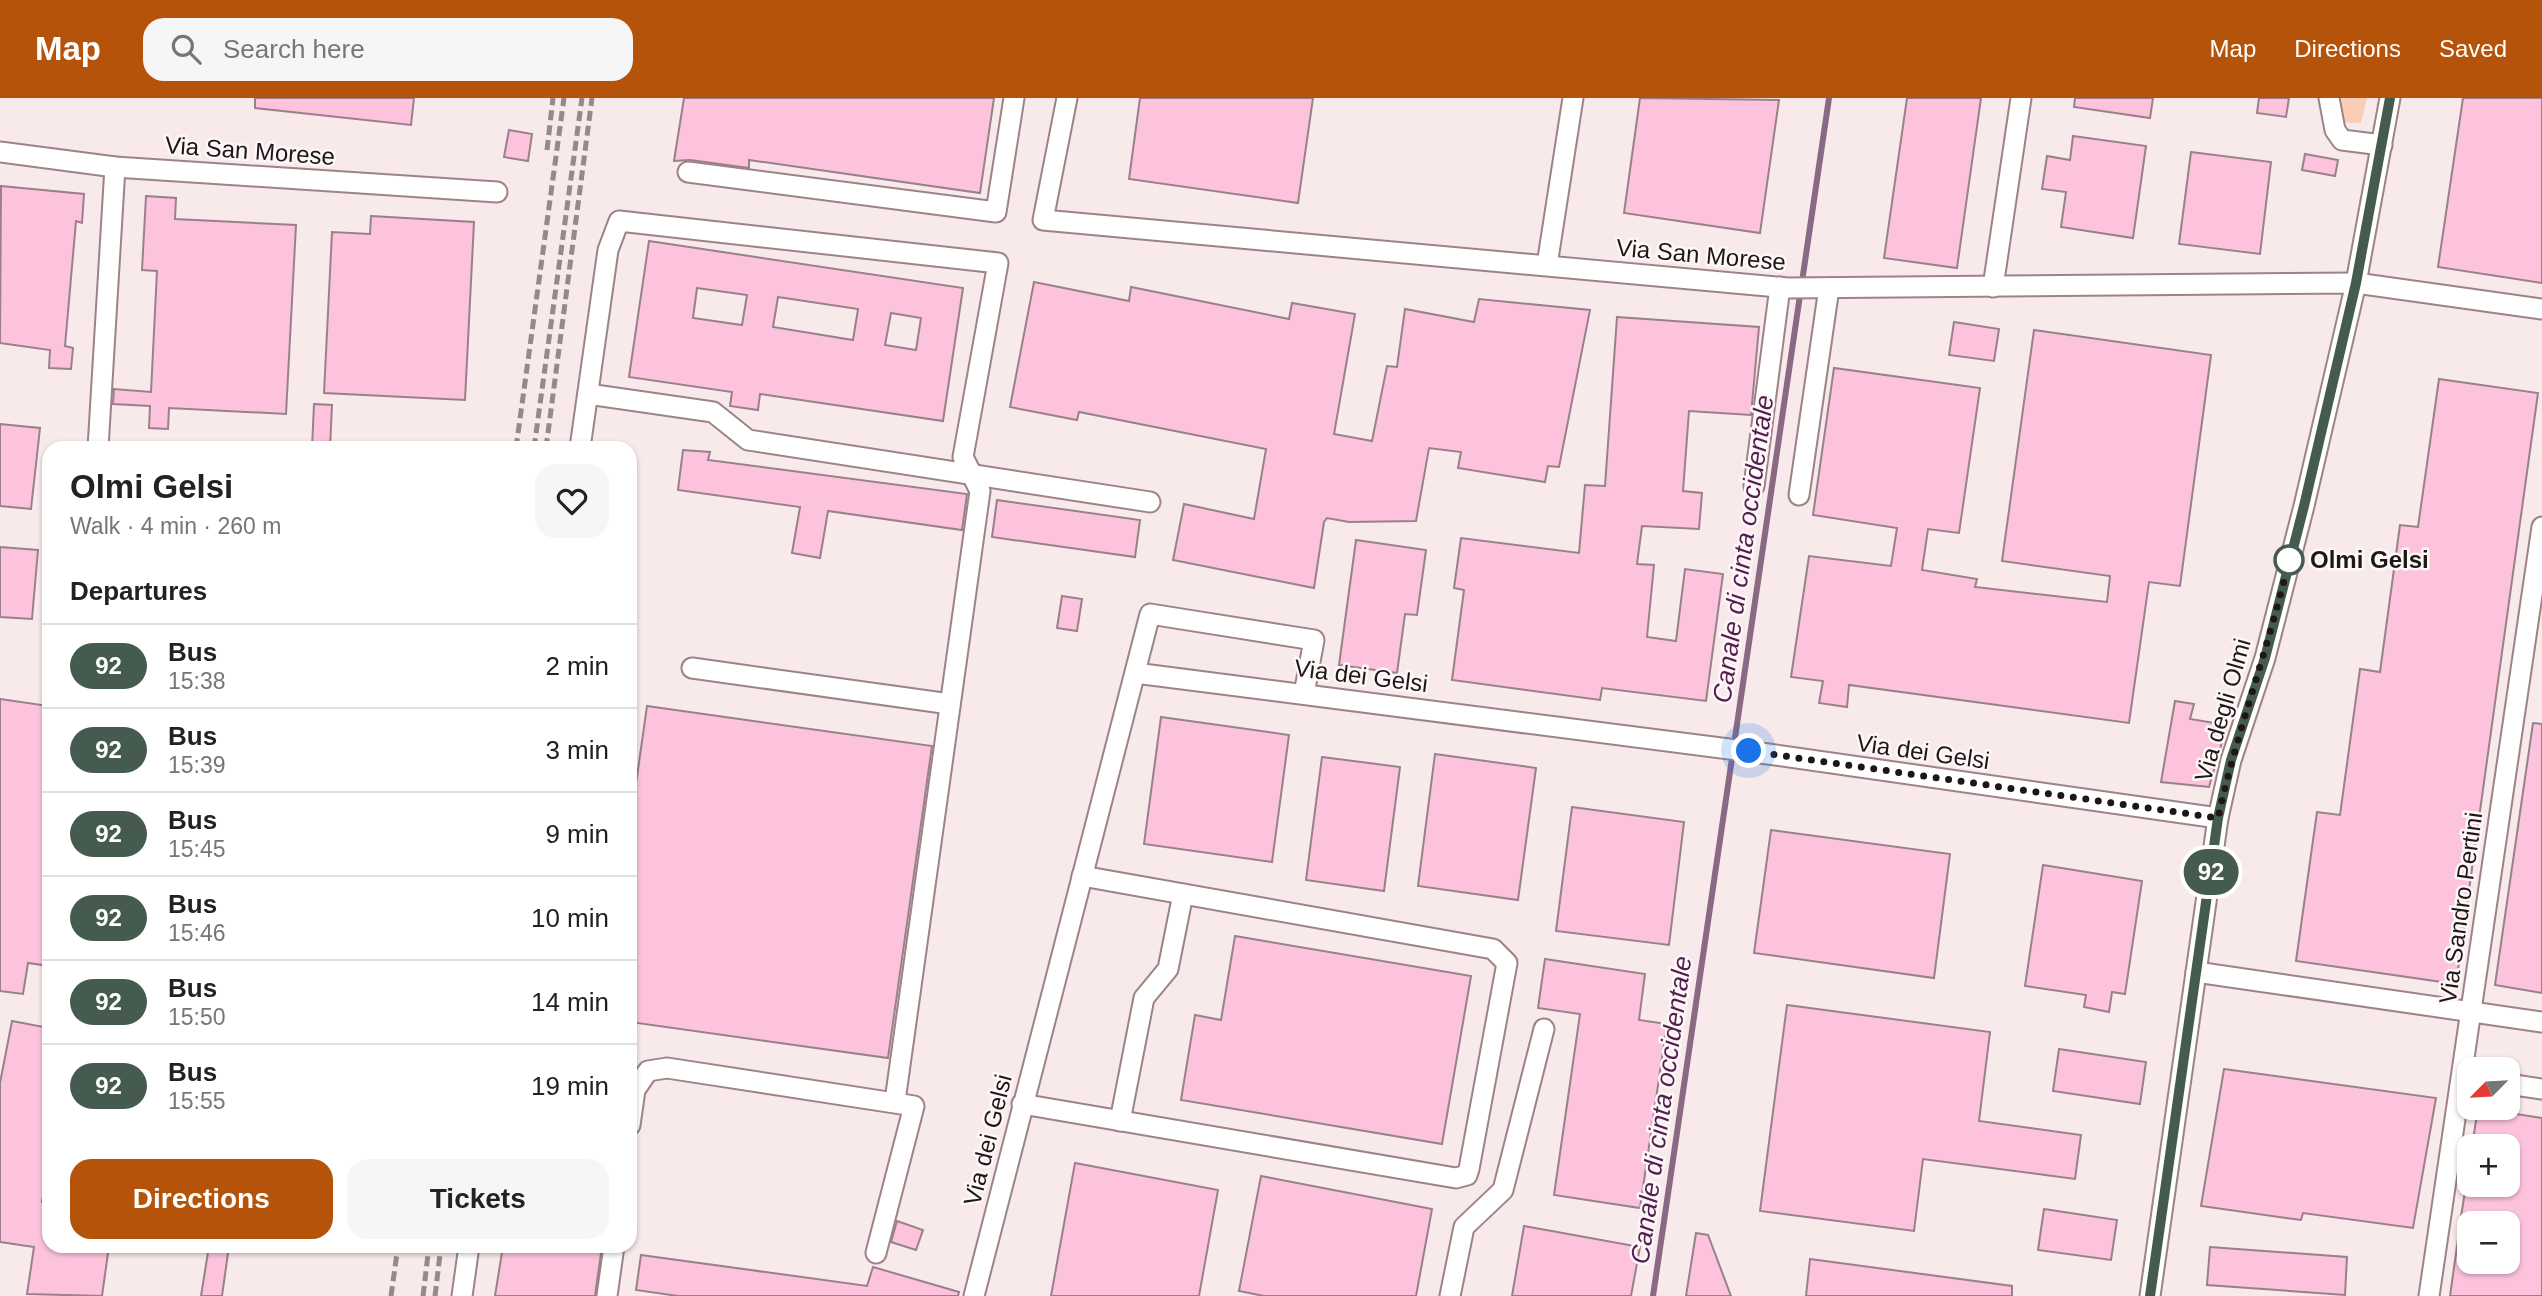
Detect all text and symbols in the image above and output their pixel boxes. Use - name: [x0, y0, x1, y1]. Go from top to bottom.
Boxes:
- search box: [143, 18, 633, 81]
- text: Map: [35, 30, 101, 67]
- icon: search: [167, 30, 205, 68]
- text: Search here: [223, 34, 365, 64]
- text: Map: [2210, 35, 2256, 62]
- text: Directions: [2294, 35, 2401, 62]
- text: Saved: [2439, 35, 2507, 62]
- street label: Via San Morese: [164, 131, 336, 170]
- street label: Via San Morese: [1615, 234, 1787, 275]
- water label: Canale di cinta occidentale: [1707, 393, 1779, 705]
- button: heart: [535, 464, 609, 538]
- text: Olmi Gelsi: [70, 468, 233, 505]
- text: Walk · 4 min · 260 m: [70, 513, 281, 539]
- marker: Olmi Gelsi: [2274, 545, 2304, 575]
- place label: Olmi Gelsi: [2310, 546, 2429, 573]
- text: Departures: [70, 576, 207, 606]
- street label: Via degli Olmi: [2189, 635, 2256, 785]
- text: Bus: [168, 637, 217, 667]
- text: 2 min: [545, 651, 609, 681]
- text: 92: [95, 652, 122, 679]
- street label: Via dei Gelsi: [1293, 654, 1429, 697]
- text: 15:38: [168, 668, 226, 694]
- text: Bus: [168, 721, 217, 751]
- street label: Via dei Gelsi: [1855, 729, 1991, 774]
- your location: [1731, 733, 1766, 768]
- text: 3 min: [545, 735, 609, 765]
- text: 92: [95, 736, 122, 763]
- text: 15:39: [168, 752, 226, 778]
- text: Bus: [168, 805, 217, 835]
- street label: Via Sandro Pertini: [2434, 810, 2487, 1005]
- text: 9 min: [545, 819, 609, 849]
- text: 92: [95, 820, 122, 847]
- text: 15:45: [168, 836, 226, 862]
- line badge: 92: [2180, 849, 2242, 895]
- text: 92: [2198, 858, 2224, 885]
- text: Bus: [168, 889, 217, 919]
- text: 10 min: [531, 903, 609, 933]
- text: 92: [95, 904, 122, 931]
- text: 15:46: [168, 920, 226, 946]
- water label: Canale di cinta occidentale: [1625, 954, 1697, 1266]
- text: Bus: [168, 973, 217, 1003]
- text: 14 min: [531, 987, 609, 1017]
- text: 92: [95, 988, 122, 1015]
- text: 15:50: [168, 1004, 226, 1030]
- text: Bus: [168, 1057, 217, 1087]
- north arrow: [2457, 1057, 2520, 1120]
- map controls: [2457, 1057, 2520, 1274]
- text: 19 min: [531, 1071, 609, 1101]
- street label: Via dei Gelsi: [958, 1071, 1017, 1208]
- text: 92: [95, 1072, 122, 1099]
- text: 15:55: [168, 1088, 226, 1114]
- button: +: [2457, 1134, 2520, 1197]
- button: Directions: [70, 1159, 333, 1239]
- button: Tickets: [347, 1159, 609, 1239]
- button: −: [2457, 1211, 2520, 1274]

